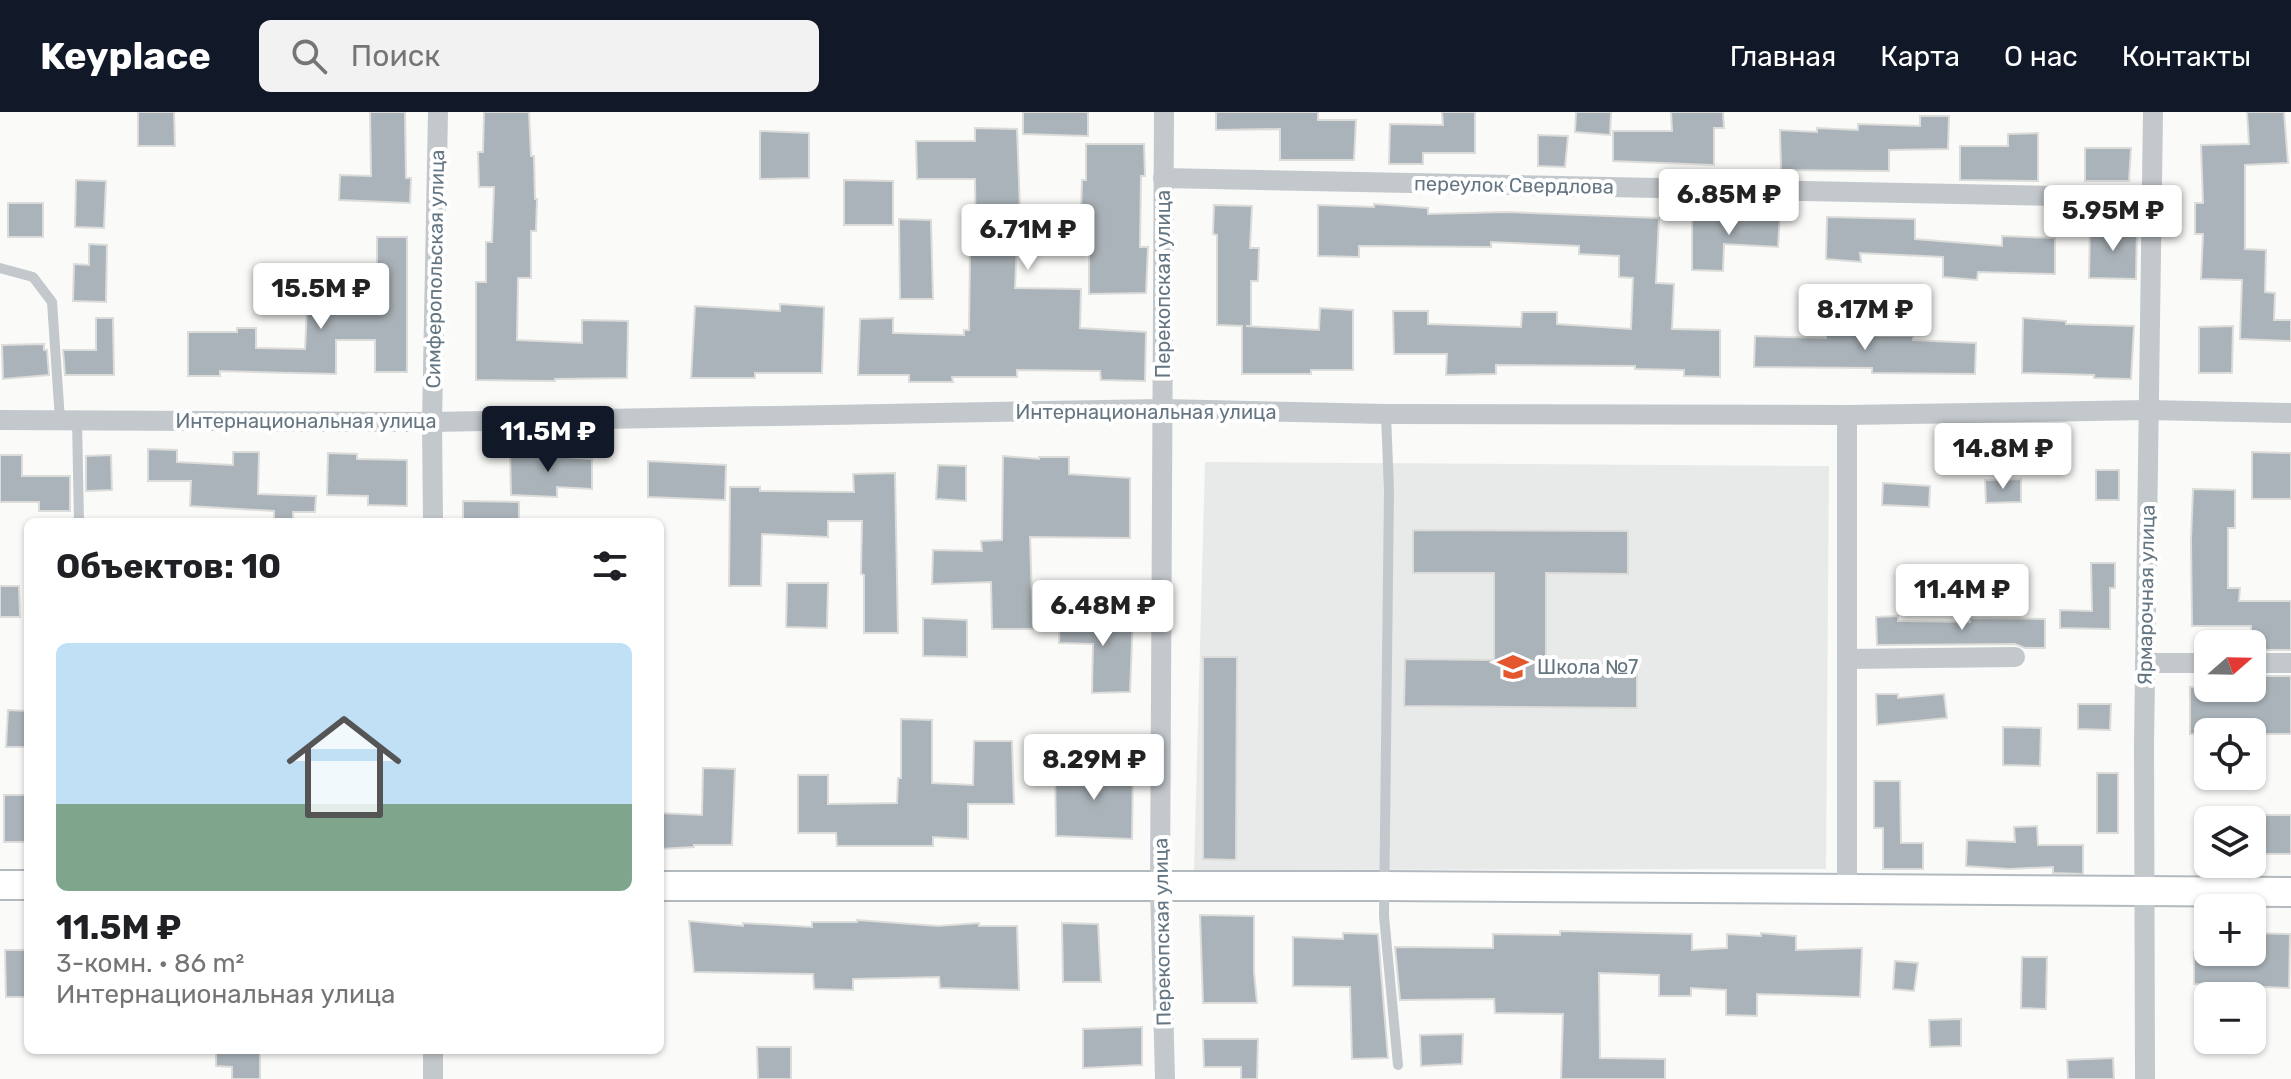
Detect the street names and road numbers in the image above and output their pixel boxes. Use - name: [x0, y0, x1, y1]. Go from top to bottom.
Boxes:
- street label: Симферопольская улица: [421, 149, 449, 389]
- street label: переулок Свердлова: [1414, 171, 1614, 199]
- street label: Перекопская улица: [1151, 190, 1175, 378]
- street label: Интернациональная улица: [1015, 400, 1277, 424]
- street label: Интернациональная улица: [175, 409, 437, 433]
- street label: Ярмарочная улица: [2132, 504, 2160, 686]
- street label: Перекопская улица: [1148, 838, 1176, 1026]

